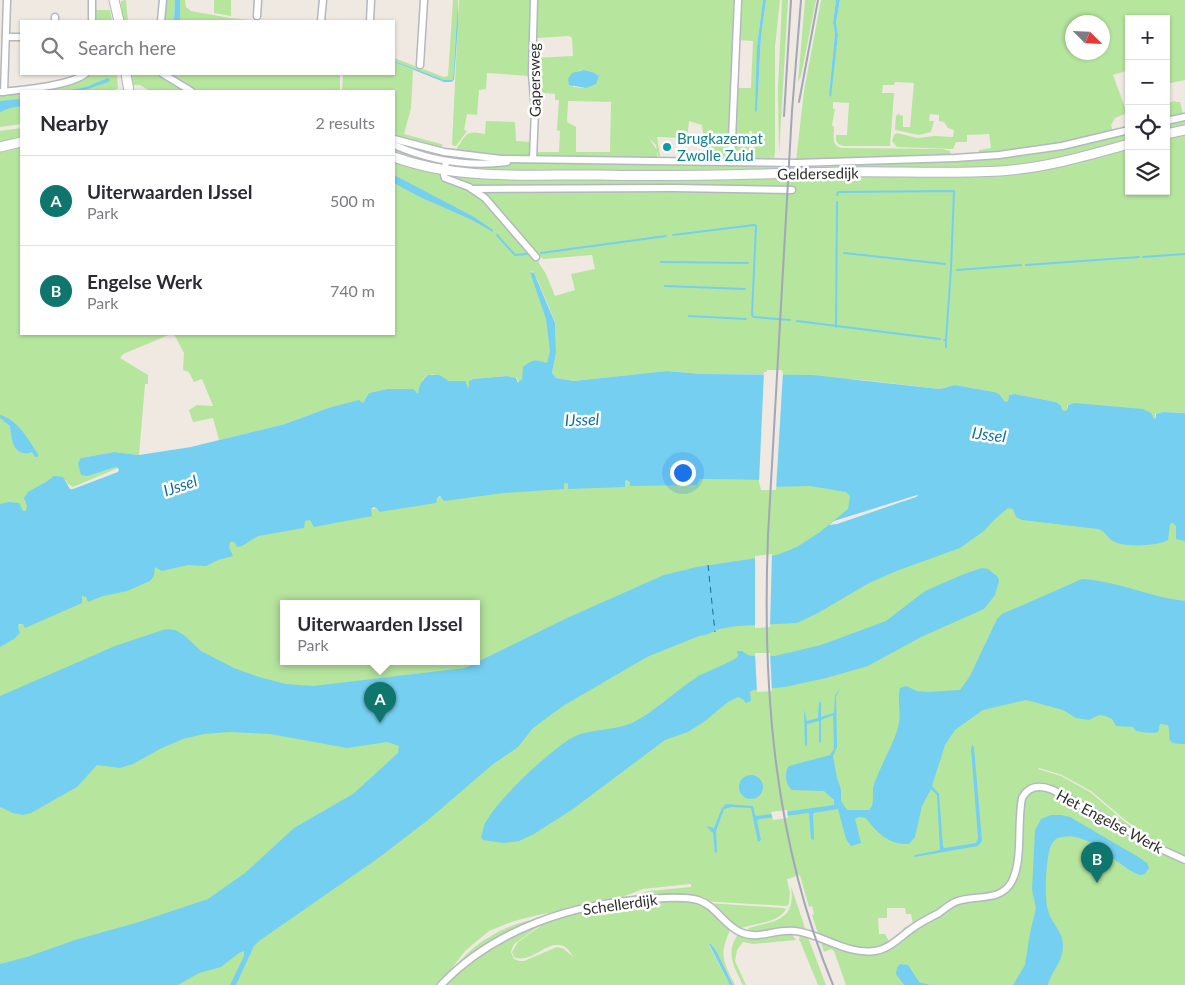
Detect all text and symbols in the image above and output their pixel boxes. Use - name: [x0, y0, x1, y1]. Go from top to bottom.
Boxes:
- north arrow: [1065, 15, 1110, 60]
- map controls: [1125, 15, 1170, 195]
- button: +: [1125, 15, 1170, 60]
- search box: [20, 20, 395, 75]
- icon: search: [38, 34, 66, 62]
- text: Search here: [78, 36, 176, 59]
- street label: Gapersweg: [524, 43, 544, 117]
- button: −: [1125, 60, 1170, 105]
- button: locate: [1125, 105, 1170, 150]
- text: Nearby: [40, 110, 108, 135]
- text: 2 results: [315, 113, 375, 132]
- place label: Brugkazemat Zwolle Zuid: [677, 129, 763, 164]
- marker: Brugkazemat Zwolle Zuid: [661, 141, 673, 153]
- button: layers: [1125, 150, 1170, 195]
- street label: Geldersedijk: [777, 163, 859, 183]
- text: Uiterwaarden IJssel: [87, 180, 252, 203]
- text: A: [50, 191, 62, 210]
- text: 500 m: [330, 191, 375, 210]
- text: Park: [87, 203, 118, 222]
- text: Engelse Werk: [87, 270, 202, 293]
- text: B: [51, 281, 61, 300]
- text: 740 m: [330, 281, 375, 300]
- text: Park: [87, 293, 118, 312]
- water label: IJssel: [564, 409, 600, 429]
- water label: IJssel: [971, 422, 1008, 446]
- your location: [670, 460, 696, 486]
- water label: IJssel: [161, 470, 200, 500]
- popup: [280, 600, 480, 665]
- text: Uiterwaarden IJssel: [297, 612, 463, 635]
- text: Park: [297, 635, 329, 654]
- pin: A: [364, 682, 396, 723]
- street label: Het Engelse Werk: [1054, 785, 1167, 857]
- pin: B: [1081, 842, 1113, 883]
- street label: Schellerdijk: [582, 890, 659, 918]

